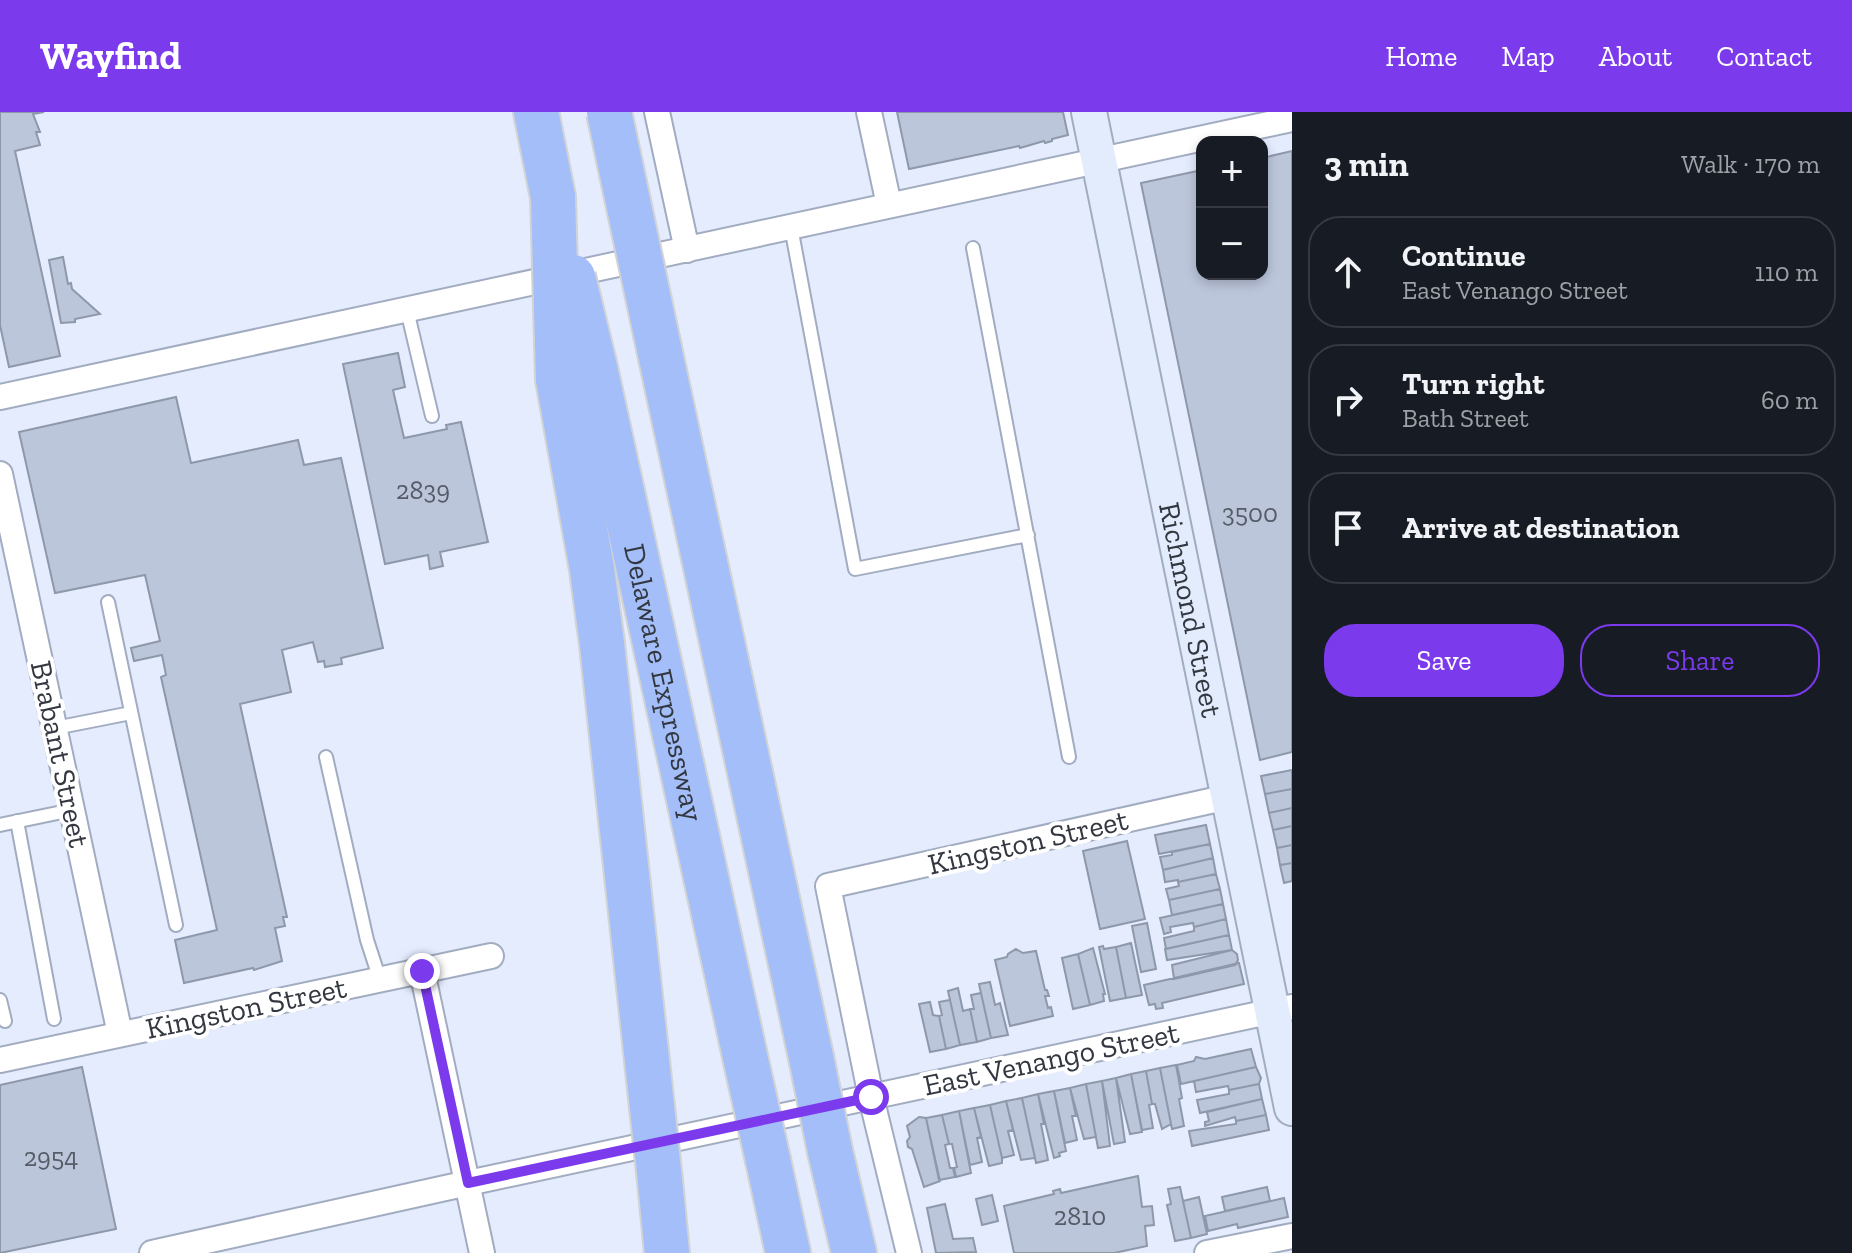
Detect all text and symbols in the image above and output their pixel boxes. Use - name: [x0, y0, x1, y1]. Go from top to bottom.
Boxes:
- text: Wayfind: [40, 33, 181, 79]
- text: Home: [1385, 40, 1457, 73]
- text: Map: [1501, 40, 1555, 73]
- text: About: [1599, 40, 1672, 73]
- text: Contact: [1716, 40, 1812, 73]
- map controls: [1196, 136, 1268, 280]
- button: +: [1196, 136, 1268, 208]
- text: 3 min: [1324, 144, 1409, 185]
- text: Walk · 170 m: [1681, 148, 1820, 180]
- button: −: [1196, 208, 1268, 280]
- text: Continue: [1402, 238, 1526, 274]
- icon: ahead: [1326, 250, 1370, 294]
- text: 110 m: [1755, 256, 1818, 288]
- text: East Venango Street: [1402, 274, 1628, 306]
- text: Turn right: [1402, 366, 1544, 402]
- icon: right: [1326, 378, 1370, 422]
- text: 60 m: [1761, 384, 1818, 416]
- text: Bath Street: [1402, 402, 1529, 434]
- house number: 2839: [396, 474, 450, 506]
- house number: 3500: [1222, 497, 1278, 529]
- street label: Richmond Street: [1151, 499, 1230, 720]
- icon: arrive: [1326, 506, 1370, 550]
- text: Arrive at destination: [1402, 510, 1679, 546]
- street label: Delaware Expressway: [616, 541, 711, 825]
- button: Save: [1324, 624, 1564, 697]
- button: Share: [1580, 624, 1820, 697]
- street label: Brabant Street: [23, 657, 97, 851]
- street label: Kingston Street: [925, 802, 1131, 882]
- route end: [404, 953, 440, 989]
- street label: Kingston Street: [142, 969, 350, 1047]
- street label: East Venango Street: [920, 1014, 1182, 1104]
- route start: [853, 1079, 889, 1115]
- house number: 2954: [24, 1141, 78, 1173]
- house number: 2810: [1054, 1200, 1106, 1232]

